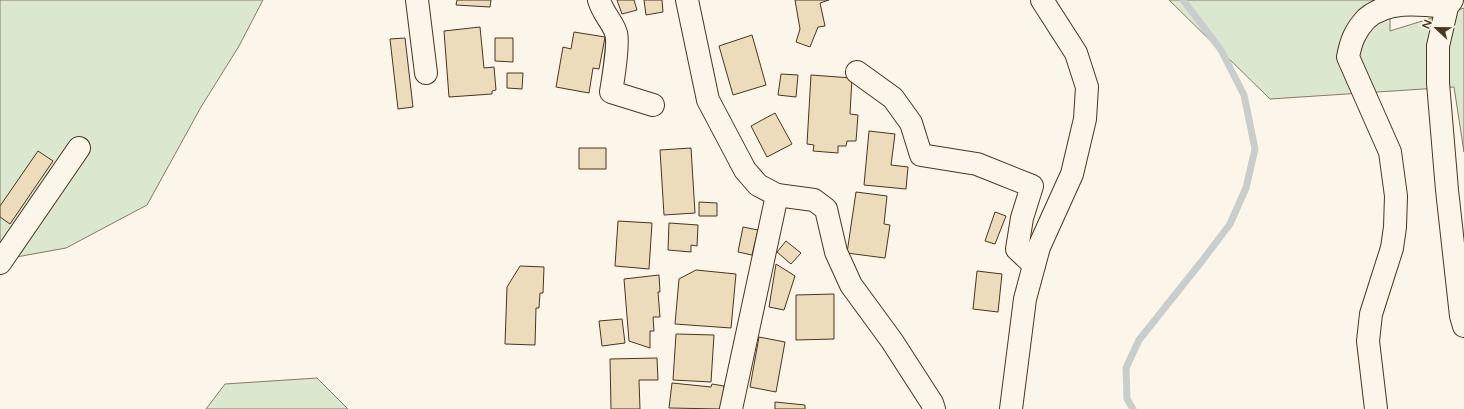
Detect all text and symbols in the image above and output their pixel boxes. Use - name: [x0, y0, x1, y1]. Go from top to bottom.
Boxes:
- north arrow: [1416, 8, 1456, 48]
- text: N: [1420, 18, 1435, 31]

